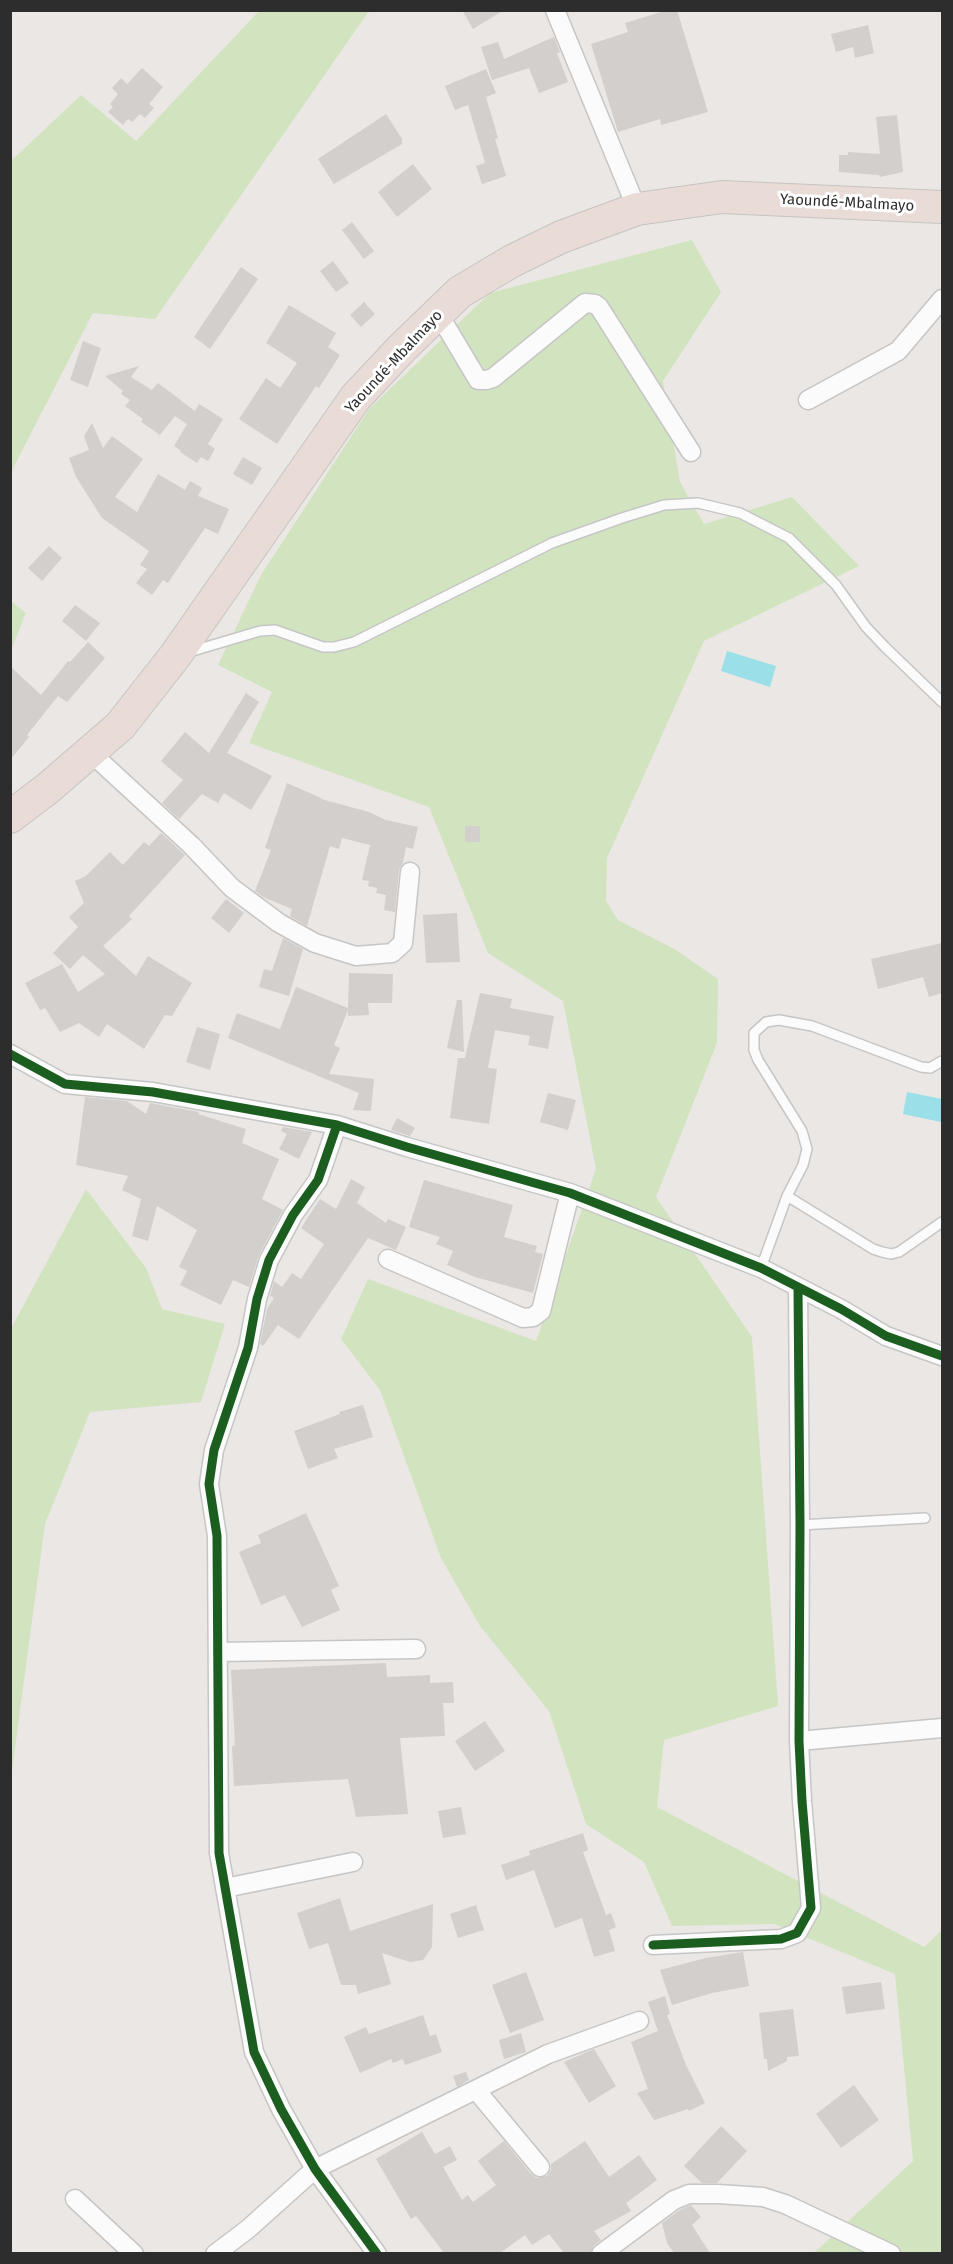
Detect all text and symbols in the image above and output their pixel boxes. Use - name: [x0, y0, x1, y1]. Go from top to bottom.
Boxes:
- street label: Yaoundé-Mbalmayo: [779, 190, 915, 216]
- street label: Yaoundé-Mbalmayo: [342, 307, 446, 417]

